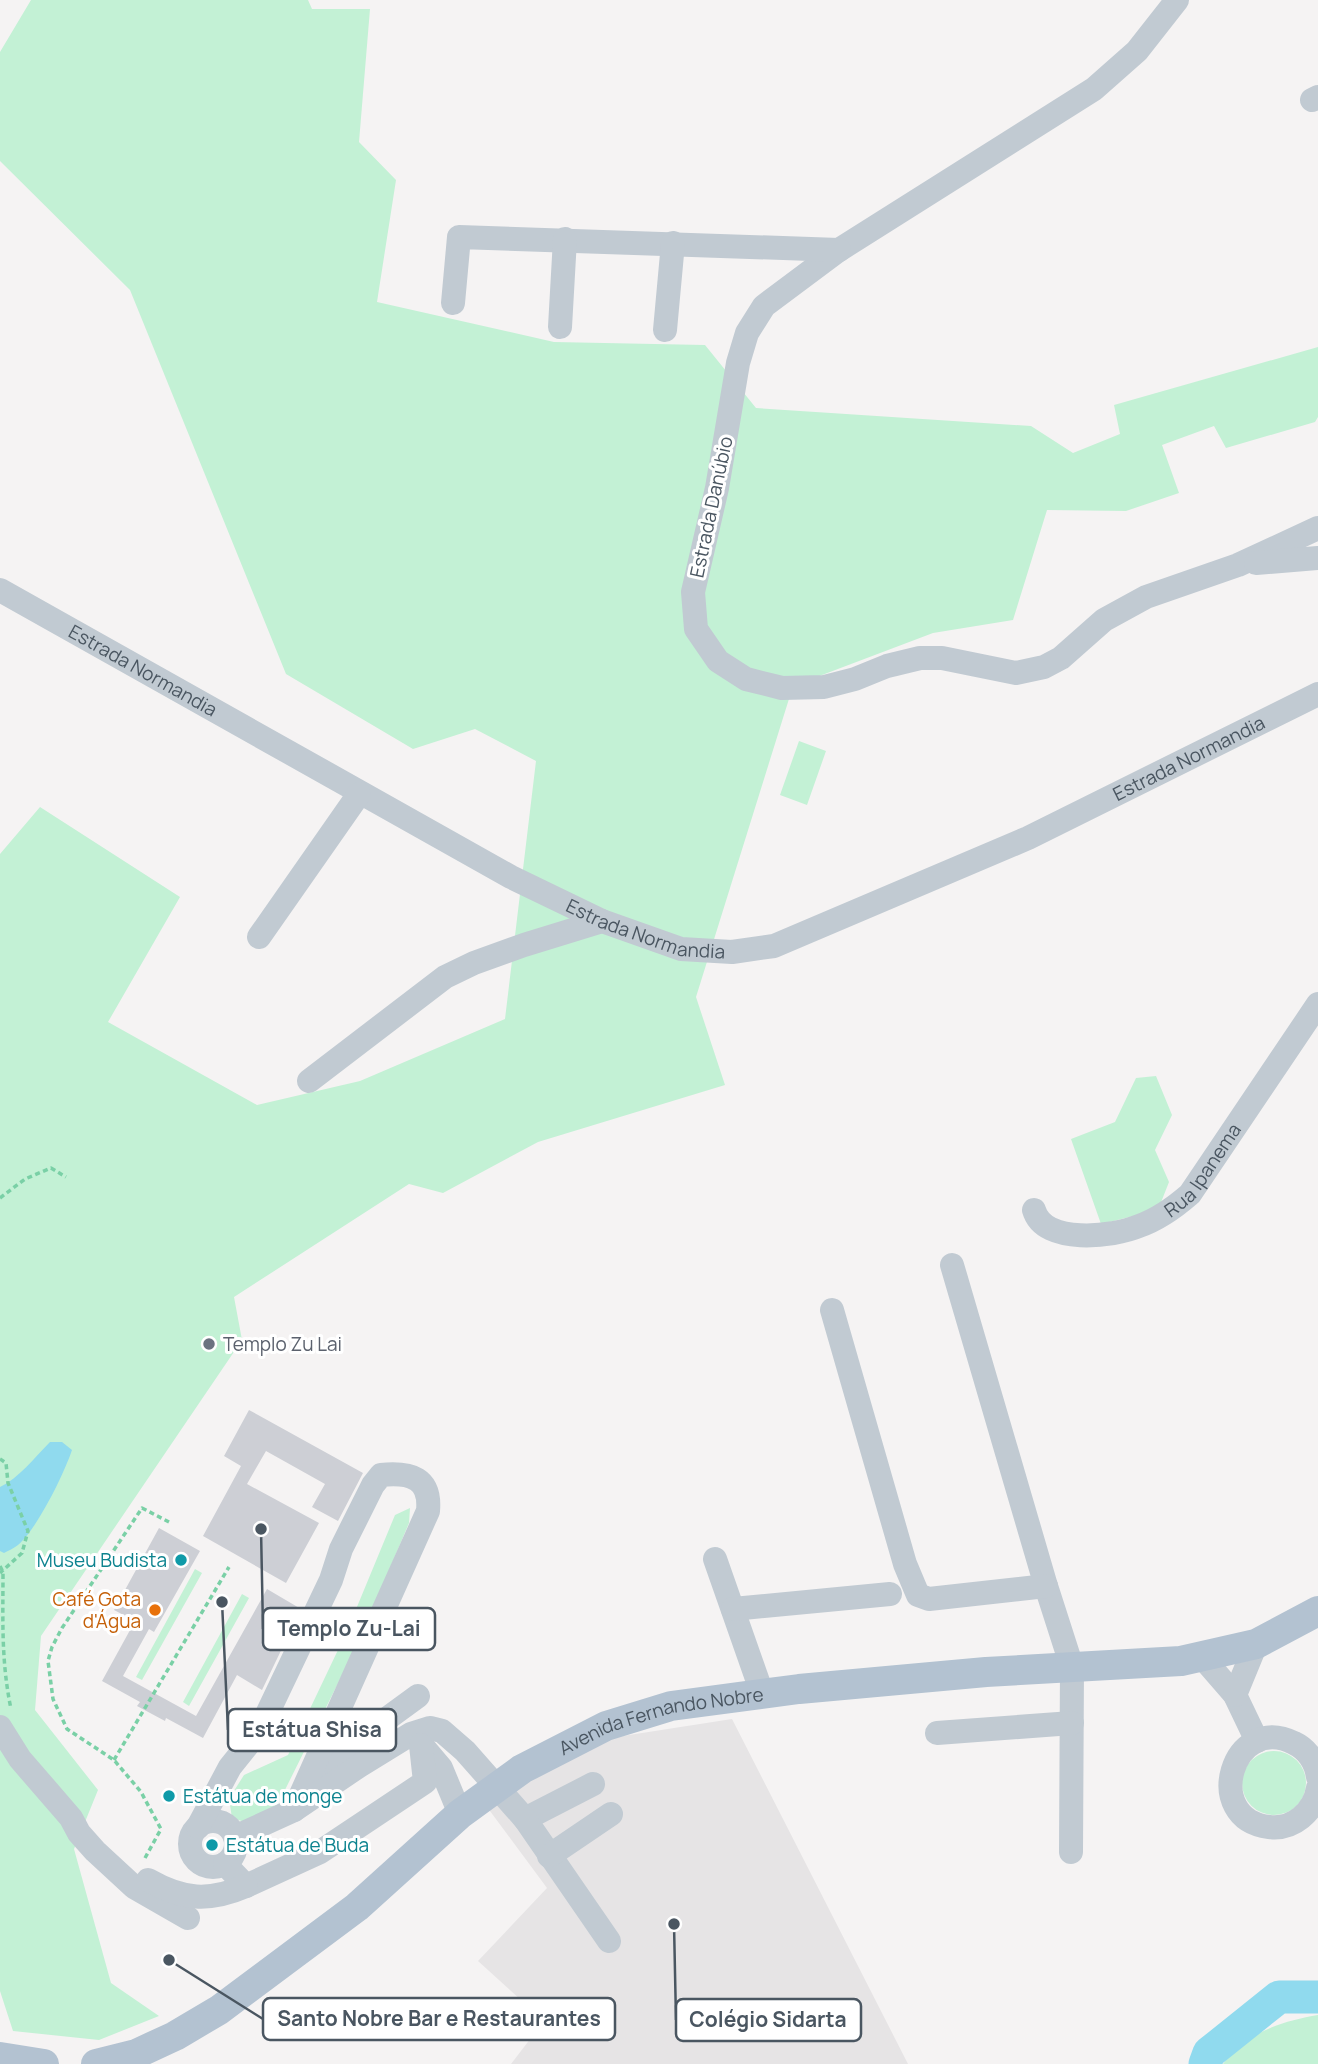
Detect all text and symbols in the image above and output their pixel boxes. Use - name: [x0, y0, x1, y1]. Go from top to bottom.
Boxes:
- street label: Estrada Danúbio: [683, 434, 739, 580]
- street label: Estrada Normandia: [64, 618, 222, 722]
- street label: Estrada Normandia: [1108, 710, 1269, 807]
- street label: Estrada Normandia: [562, 893, 726, 965]
- street label: Rua Ipanema: [1159, 1118, 1247, 1223]
- place label: Templo Zu Lai: [223, 1331, 342, 1357]
- marker: Templo Zu Lai: [201, 1336, 217, 1352]
- place label: Museu Budista: [37, 1547, 167, 1573]
- marker: Museu Budista: [173, 1552, 189, 1568]
- place label: Café Gota d'Água: [52, 1586, 141, 1634]
- marker: Café Gota d'Água: [147, 1602, 163, 1618]
- callout: Templo Zu-Lai: [263, 1608, 435, 1650]
- text: Templo Zu-Lai: [277, 1614, 421, 1642]
- street label: Avenida Fernando Nobre: [554, 1681, 765, 1761]
- callout: Estátua Shisa: [228, 1709, 396, 1751]
- text: Estátua Shisa: [242, 1715, 382, 1743]
- place label: Estátua de monge: [183, 1783, 342, 1809]
- marker: Estátua de monge: [161, 1788, 177, 1804]
- place label: Estátua de Buda: [226, 1832, 369, 1858]
- marker: Estátua de Buda: [204, 1837, 220, 1853]
- callout: Santo Nobre Bar e Restaurantes: [263, 1998, 615, 2040]
- callout: Colégio Sidarta: [676, 1999, 861, 2041]
- text: Santo Nobre Bar e Restaurantes: [277, 2004, 601, 2032]
- text: Colégio Sidarta: [689, 2005, 847, 2033]

